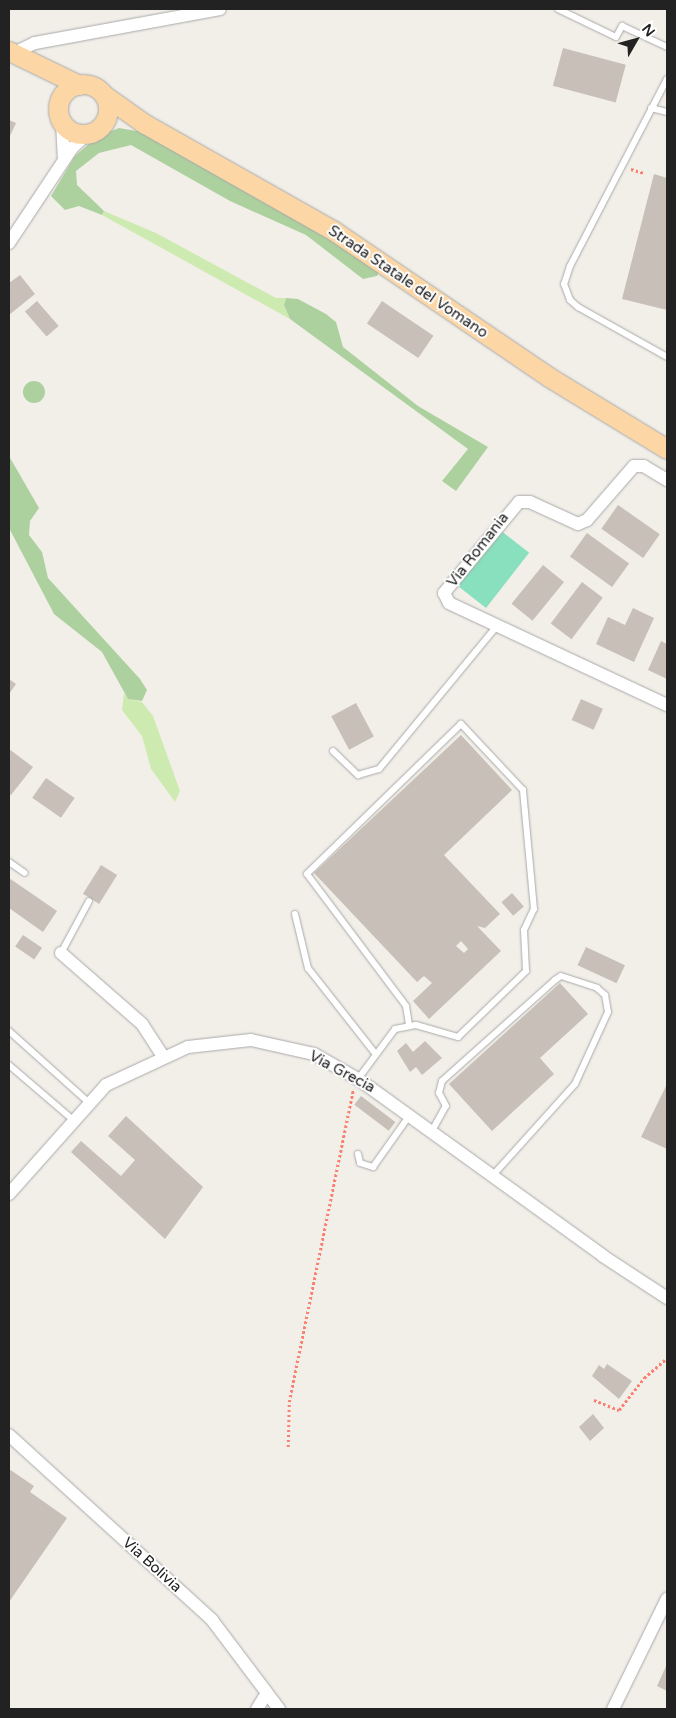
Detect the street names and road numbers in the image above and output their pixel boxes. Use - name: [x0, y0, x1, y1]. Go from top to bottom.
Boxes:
- street label: Strada Statale del Vomano: [325, 222, 491, 342]
- street label: Via Romania: [443, 509, 513, 591]
- street label: Via Grecia: [306, 1047, 378, 1097]
- street label: Via Bolivia: [119, 1534, 185, 1596]

